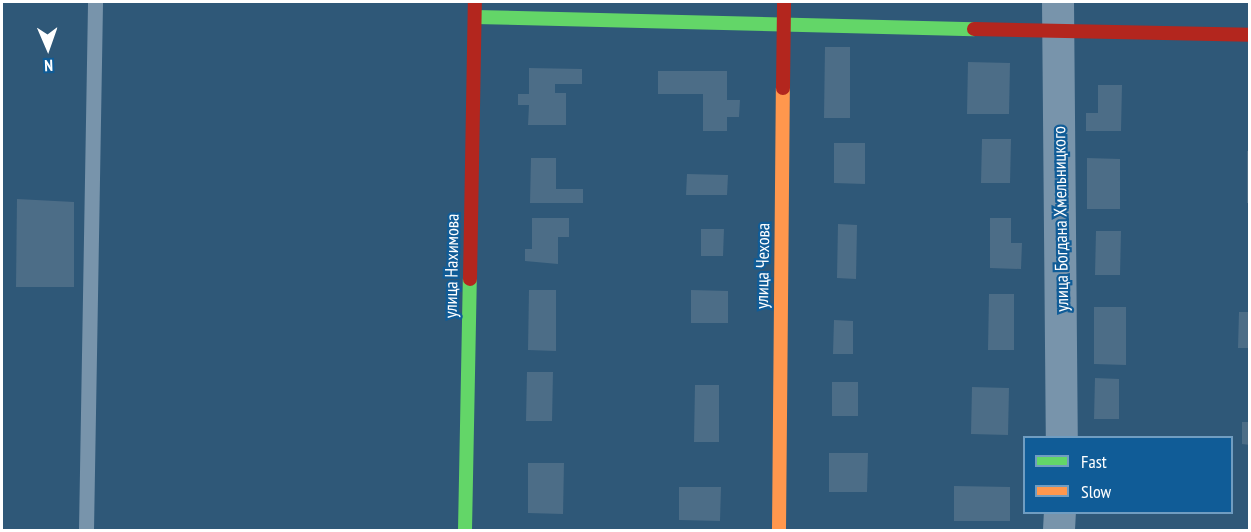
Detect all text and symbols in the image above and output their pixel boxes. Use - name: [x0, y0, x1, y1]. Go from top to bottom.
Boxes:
- north arrow: [18, 18, 78, 78]
- text: N: [44, 56, 53, 76]
- street label: улица Богдана Хмельницкого: [1049, 126, 1073, 312]
- street label: улица Нахимова: [440, 214, 464, 318]
- street label: улица Чехова: [751, 223, 775, 309]
- legend: [1023, 436, 1233, 514]
- text: Fast: [1081, 450, 1107, 473]
- text: Slow: [1081, 480, 1111, 503]

